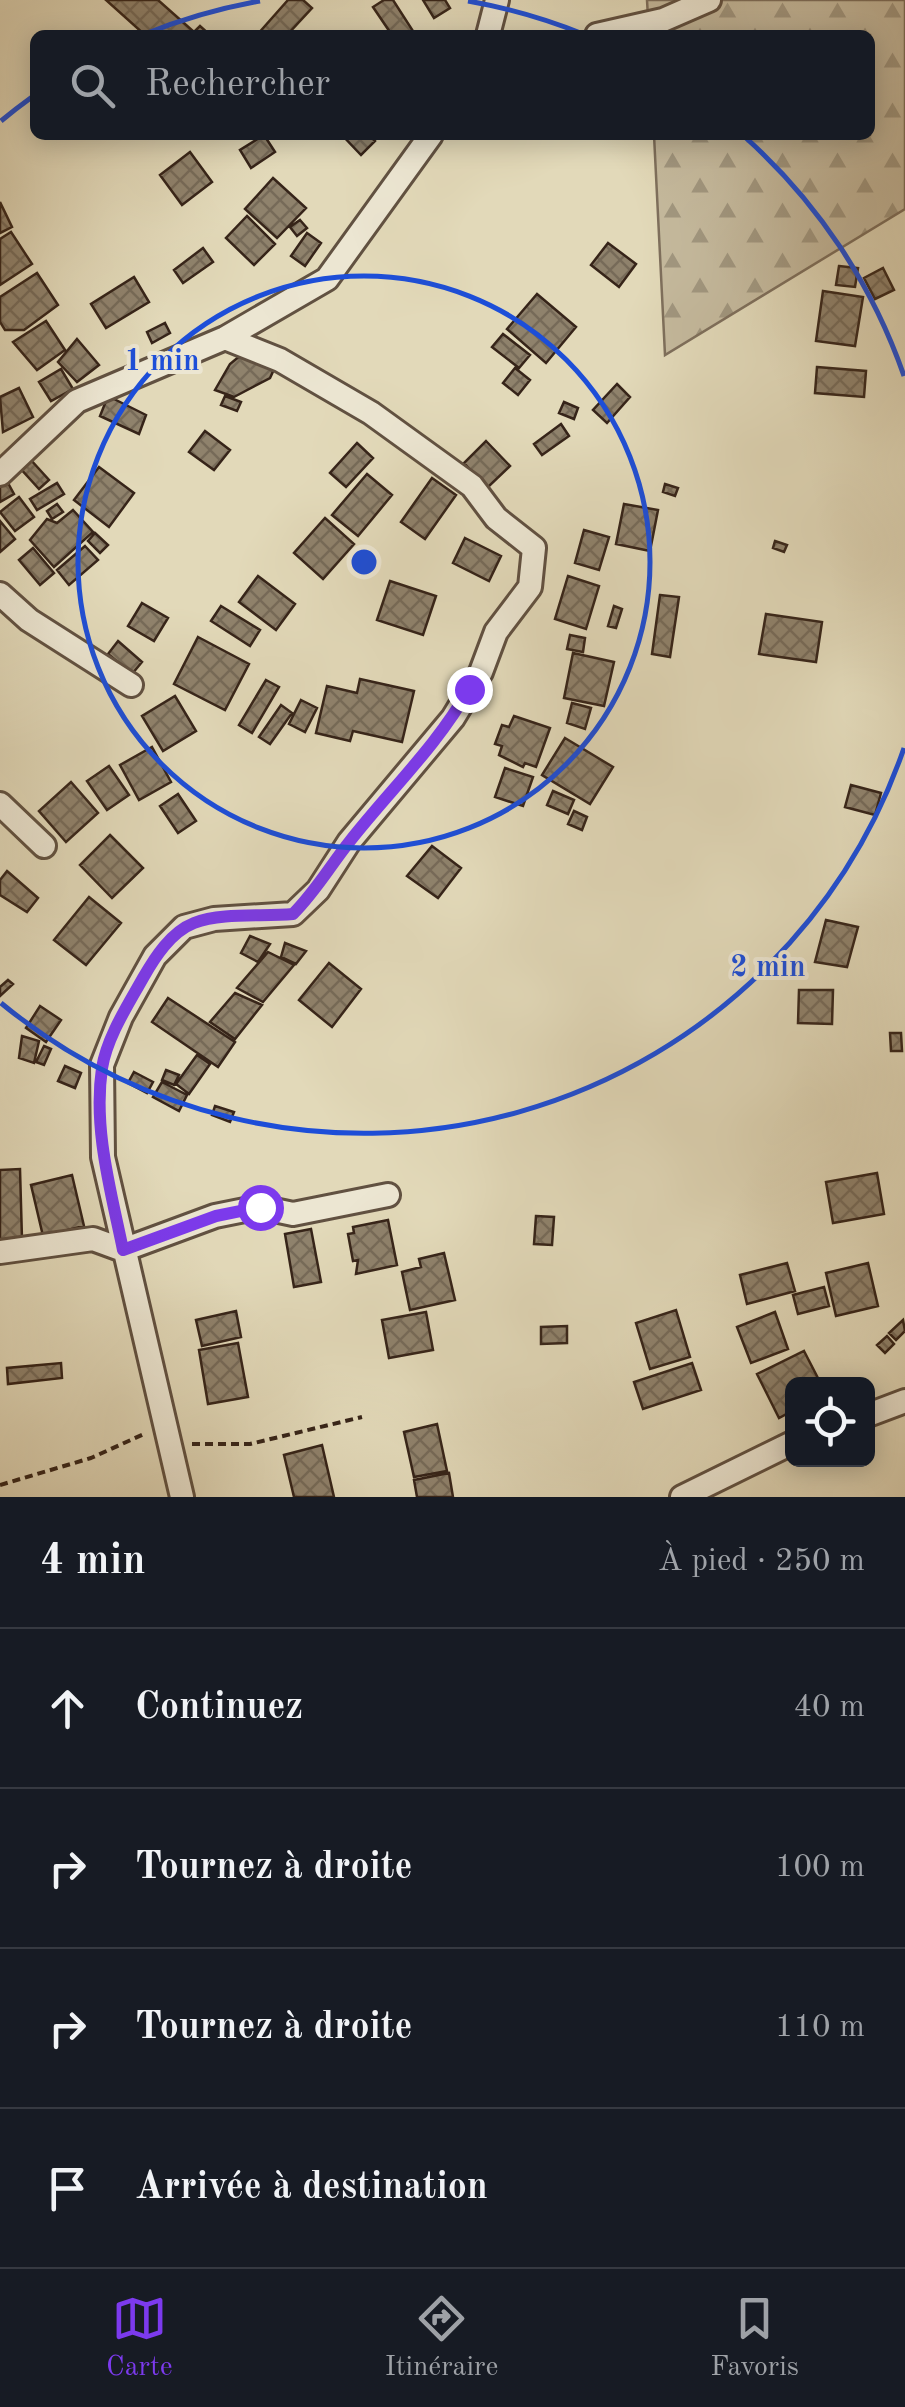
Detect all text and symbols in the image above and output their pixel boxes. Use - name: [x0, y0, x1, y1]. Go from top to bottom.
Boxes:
- search box: [30, 30, 875, 140]
- icon: search: [65, 58, 120, 113]
- text: Rechercher: [145, 66, 330, 104]
- text: 1 min: [124, 347, 200, 377]
- centre of rings: [346, 544, 382, 580]
- route end: [447, 667, 493, 713]
- text: 2 min: [730, 953, 806, 983]
- route start: [238, 1185, 284, 1231]
- map controls: [785, 1377, 875, 1467]
- button: locate: [785, 1377, 875, 1467]
- text: 4 min: [40, 1541, 146, 1583]
- text: À pied · 250 m: [658, 1546, 865, 1578]
- icon: ahead: [40, 1681, 95, 1736]
- text: Continuez: [135, 1689, 303, 1727]
- text: 40 m: [794, 1692, 865, 1724]
- icon: right: [40, 1841, 95, 1896]
- text: Tournez à droite: [135, 1849, 413, 1887]
- text: 100 m: [775, 1852, 865, 1884]
- icon: right: [40, 2001, 95, 2056]
- text: Tournez à droite: [135, 2009, 413, 2047]
- text: 110 m: [775, 2012, 865, 2044]
- icon: arrive: [40, 2161, 95, 2216]
- text: Arrivée à destination: [135, 2169, 488, 2207]
- tab: Carte: [106, 2291, 173, 2386]
- tab: Itinéraire: [385, 2291, 498, 2386]
- tab: Favoris: [710, 2291, 799, 2386]

